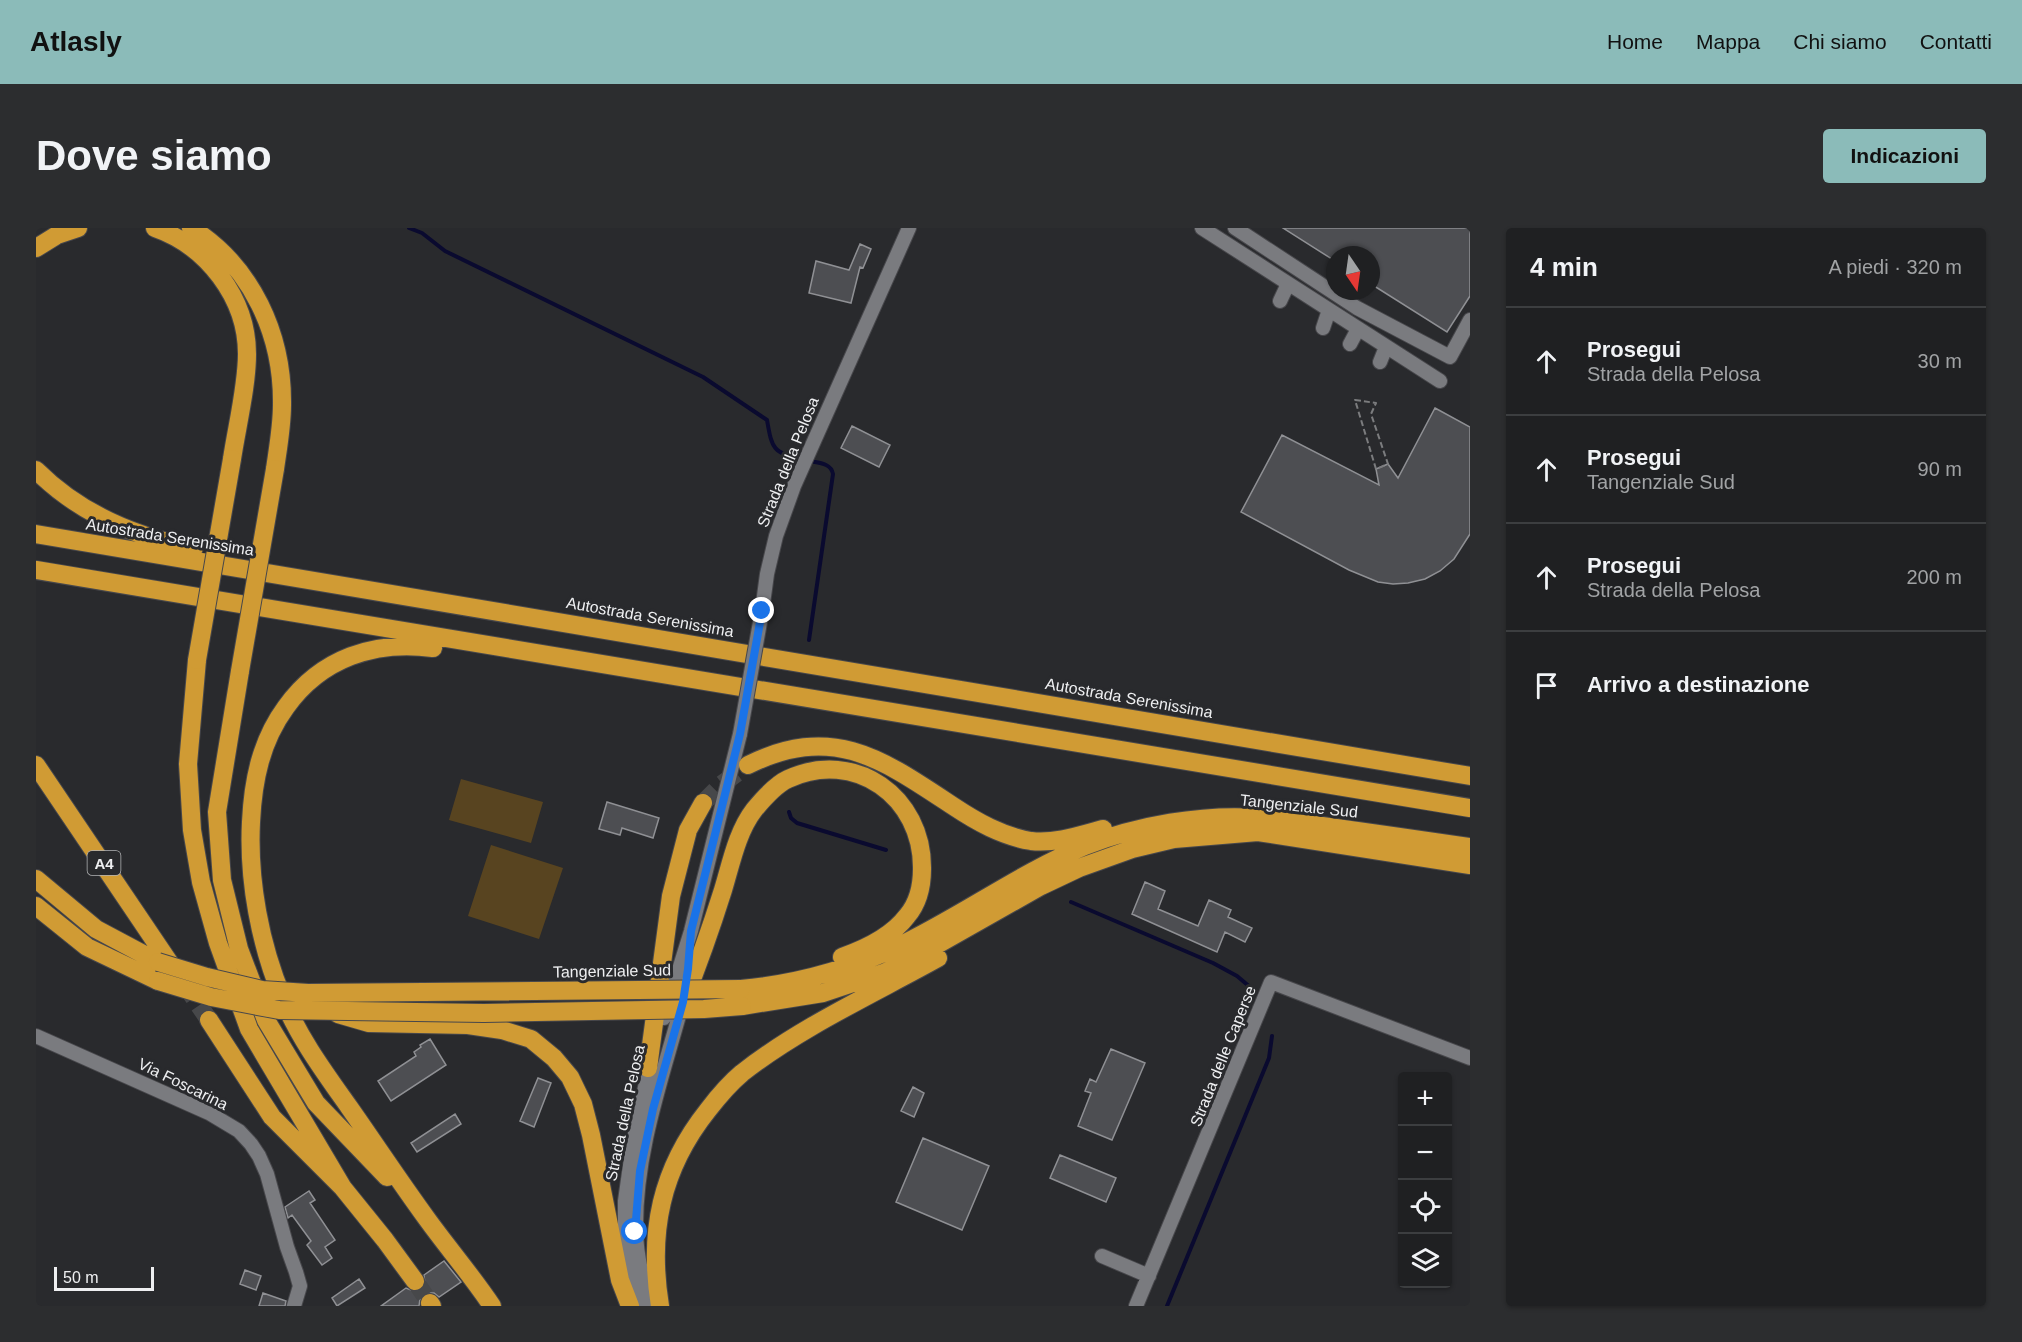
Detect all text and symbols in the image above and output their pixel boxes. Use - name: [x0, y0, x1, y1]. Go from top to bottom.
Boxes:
- text: Atlasly: [30, 26, 122, 57]
- text: Home: [1607, 30, 1663, 53]
- text: Mappa: [1696, 30, 1760, 53]
- text: Chi siamo: [1793, 30, 1887, 53]
- text: Contatti: [1920, 30, 1992, 53]
- button: Indicazioni: [1823, 129, 1986, 183]
- text: Dove siamo: [36, 132, 272, 179]
- north arrow: [1326, 246, 1380, 300]
- text: 4 min: [1530, 252, 1598, 282]
- text: A piedi · 320 m: [1829, 256, 1962, 278]
- text: Prosegui: [1587, 337, 1681, 362]
- icon: ahead: [1530, 345, 1563, 378]
- text: 30 m: [1918, 350, 1962, 372]
- text: Strada della Pelosa: [1587, 363, 1760, 385]
- street label: Strada della Pelosa: [754, 394, 822, 530]
- text: Prosegui: [1587, 445, 1681, 470]
- icon: ahead: [1530, 453, 1563, 486]
- text: 90 m: [1918, 458, 1962, 480]
- text: Tangenziale Sud: [1587, 471, 1735, 493]
- street label: Autostrada Serenissima: [85, 515, 255, 559]
- text: Prosegui: [1587, 553, 1681, 578]
- icon: ahead: [1530, 561, 1563, 594]
- text: 200 m: [1906, 566, 1962, 588]
- text: Strada della Pelosa: [1587, 579, 1760, 601]
- street label: Autostrada Serenissima: [565, 594, 735, 640]
- route end: [748, 597, 774, 623]
- icon: arrive: [1530, 669, 1563, 702]
- text: Arrivo a destinazione: [1587, 672, 1810, 697]
- street label: Autostrada Serenissima: [1044, 675, 1214, 721]
- street label: Tangenziale Sud: [1239, 791, 1359, 821]
- road number: A4: [88, 851, 120, 875]
- street label: Tangenziale Sud: [553, 961, 671, 981]
- street label: Strada delle Caperse: [1187, 983, 1259, 1129]
- street label: Strada della Pelosa: [602, 1043, 648, 1183]
- street label: Via Foscarina: [135, 1055, 231, 1113]
- map controls: [1398, 1072, 1452, 1288]
- button: +: [1398, 1072, 1452, 1126]
- button: −: [1398, 1126, 1452, 1180]
- button: locate: [1398, 1180, 1452, 1234]
- route start: [621, 1218, 647, 1244]
- button: layers: [1398, 1234, 1452, 1288]
- scale bar: [54, 1264, 154, 1292]
- text: 50 m: [63, 1269, 99, 1286]

